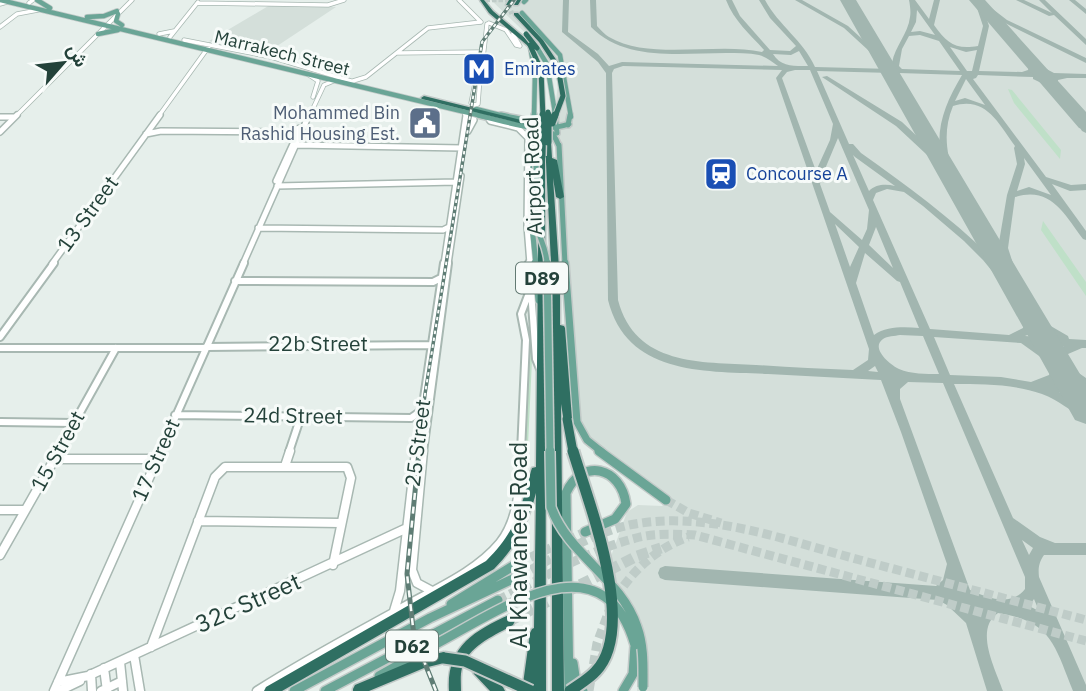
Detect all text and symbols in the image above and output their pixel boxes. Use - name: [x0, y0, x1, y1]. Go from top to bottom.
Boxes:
- street label: Marrakech Street: [212, 25, 352, 80]
- north arrow: [28, 28, 98, 98]
- text: ش: [62, 39, 94, 71]
- metro station icon: Emirates: [460, 50, 498, 88]
- place label: Emirates: [504, 57, 576, 80]
- place label: Mohammed Bin Rashid Housing Est.: [240, 101, 400, 145]
- public building icon: Mohammed Bin Rashid Housing Est.: [406, 104, 444, 142]
- street label: Airport Road: [516, 116, 548, 236]
- station icon: Concourse A: [702, 155, 740, 193]
- place label: Concourse A: [746, 162, 848, 185]
- street label: 13 Street: [50, 170, 124, 257]
- road number: D89: [516, 262, 568, 294]
- street label: 22b Street: [268, 329, 368, 357]
- street label: 25 Street: [398, 398, 436, 488]
- street label: 24d Street: [243, 400, 343, 430]
- street label: 15 Street: [24, 405, 91, 496]
- street label: 17 Street: [124, 414, 186, 505]
- street label: Al Khawaneej Road: [502, 441, 534, 649]
- street label: 32c Street: [190, 565, 305, 640]
- road number: D62: [386, 631, 438, 662]

